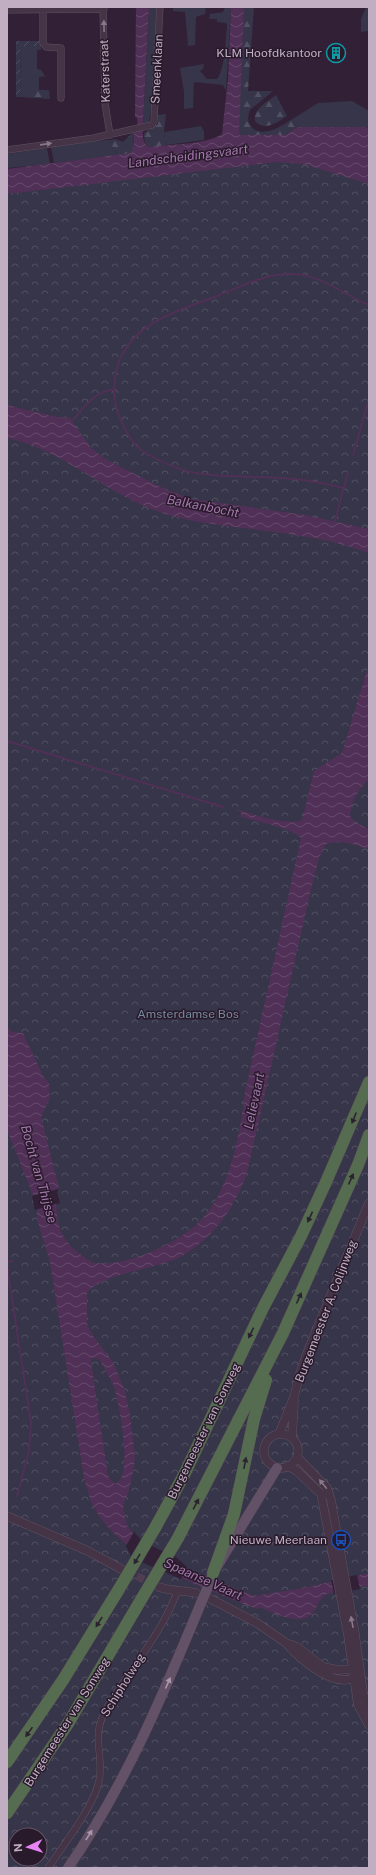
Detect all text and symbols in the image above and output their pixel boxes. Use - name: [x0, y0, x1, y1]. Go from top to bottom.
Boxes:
- one-way arrow: [101, 19, 107, 32]
- street label: Smeenklaan: [148, 34, 166, 104]
- street label: Katerstraat: [97, 39, 113, 103]
- building icon: KLM Hoofdkantoor: [325, 42, 347, 64]
- place label: KLM Hoofdkantoor: [216, 46, 322, 60]
- one-way arrow: [39, 141, 52, 147]
- water label: Landscheidingsvaart: [127, 141, 249, 171]
- water label: Balkanbocht: [166, 492, 241, 520]
- park label: Amsterdamse Bos: [137, 1007, 239, 1021]
- water label: Lelievaart: [241, 1071, 267, 1131]
- one-way arrow: [351, 1112, 357, 1124]
- water label: Bocht van Thijsse: [18, 1123, 60, 1225]
- one-way arrow: [349, 1172, 355, 1184]
- one-way arrow: [307, 1212, 313, 1223]
- street label: Burgemeester A. Colijnweg: [292, 1238, 360, 1384]
- one-way arrow: [296, 1292, 302, 1303]
- one-way arrow: [248, 1327, 254, 1339]
- street label: Burgemeester van Sonweg: [165, 1361, 243, 1501]
- one-way arrow: [243, 1457, 249, 1470]
- one-way arrow: [319, 1479, 328, 1489]
- one-way arrow: [193, 1498, 199, 1509]
- bus stop icon: Nieuwe Meerlaan: [330, 1529, 352, 1551]
- place label: Nieuwe Meerlaan: [230, 1533, 327, 1547]
- one-way arrow: [134, 1553, 141, 1565]
- water label: Spaanse Vaart: [161, 1555, 245, 1603]
- one-way arrow: [95, 1616, 102, 1628]
- one-way arrow: [349, 1616, 355, 1628]
- street label: Schipholweg: [98, 1651, 148, 1719]
- street label: Burgemeester van Sonweg: [21, 1655, 113, 1789]
- one-way arrow: [165, 1677, 171, 1688]
- one-way arrow: [25, 1726, 33, 1737]
- north arrow: [8, 1827, 48, 1867]
- one-way arrow: [86, 1829, 93, 1841]
- text: N: [12, 1843, 24, 1852]

